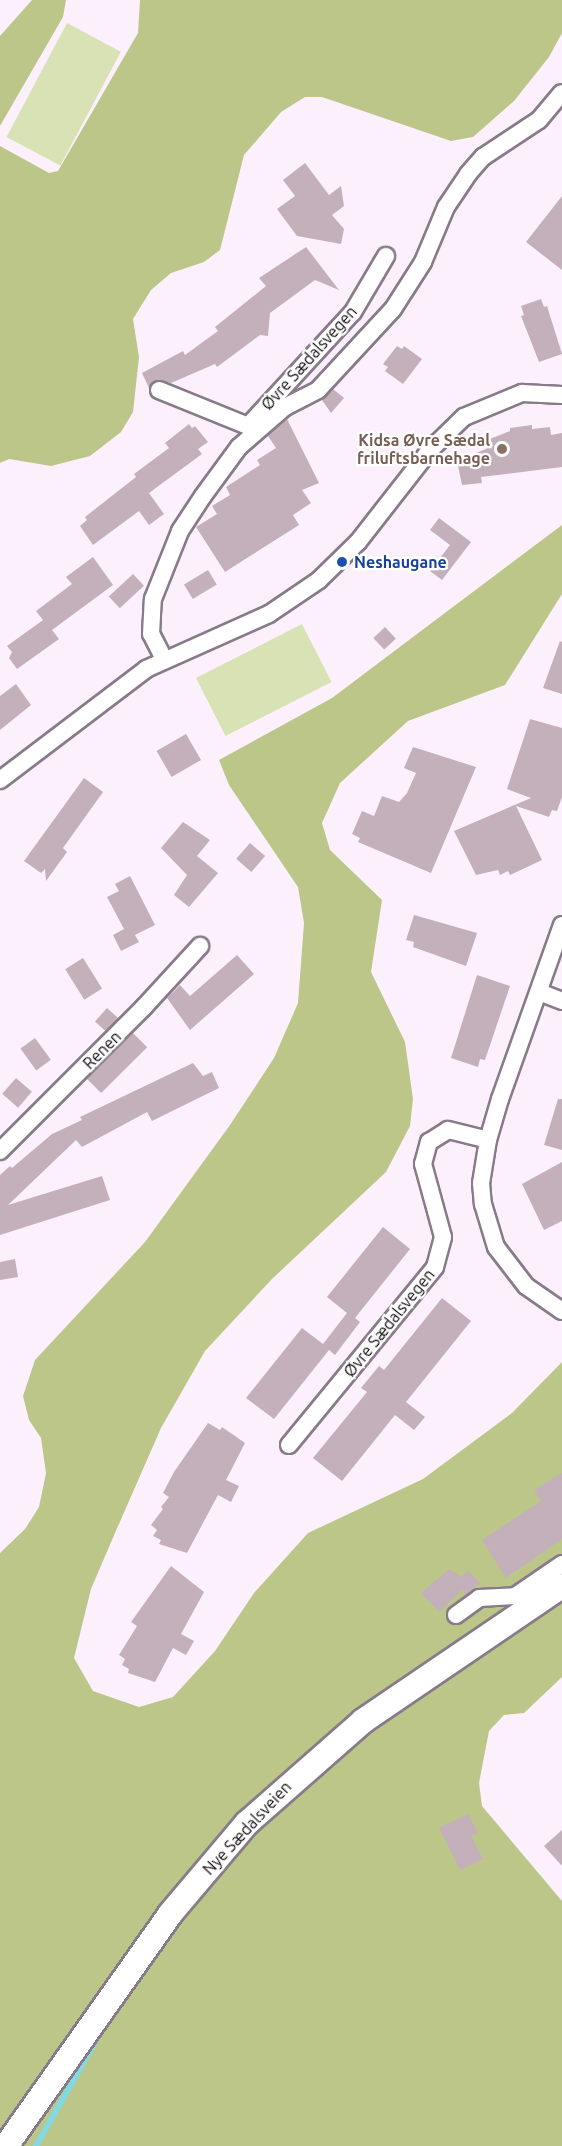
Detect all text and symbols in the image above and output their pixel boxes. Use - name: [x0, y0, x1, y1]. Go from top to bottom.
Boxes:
- street label: Øvre Sædalsvegen: [257, 302, 361, 414]
- place label: Kidsa Øvre Sædal friluftsbarnehage: [357, 430, 490, 468]
- marker: Kidsa Øvre Sædal friluftsbarnehage: [495, 442, 509, 456]
- place label: Neshaugane: [354, 552, 447, 572]
- marker: Neshaugane: [335, 555, 349, 569]
- street label: Renen: [79, 1027, 125, 1073]
- street label: Øvre Sædalsvegen: [340, 1265, 438, 1381]
- street label: Nye Sædalsveien: [199, 1777, 295, 1879]

